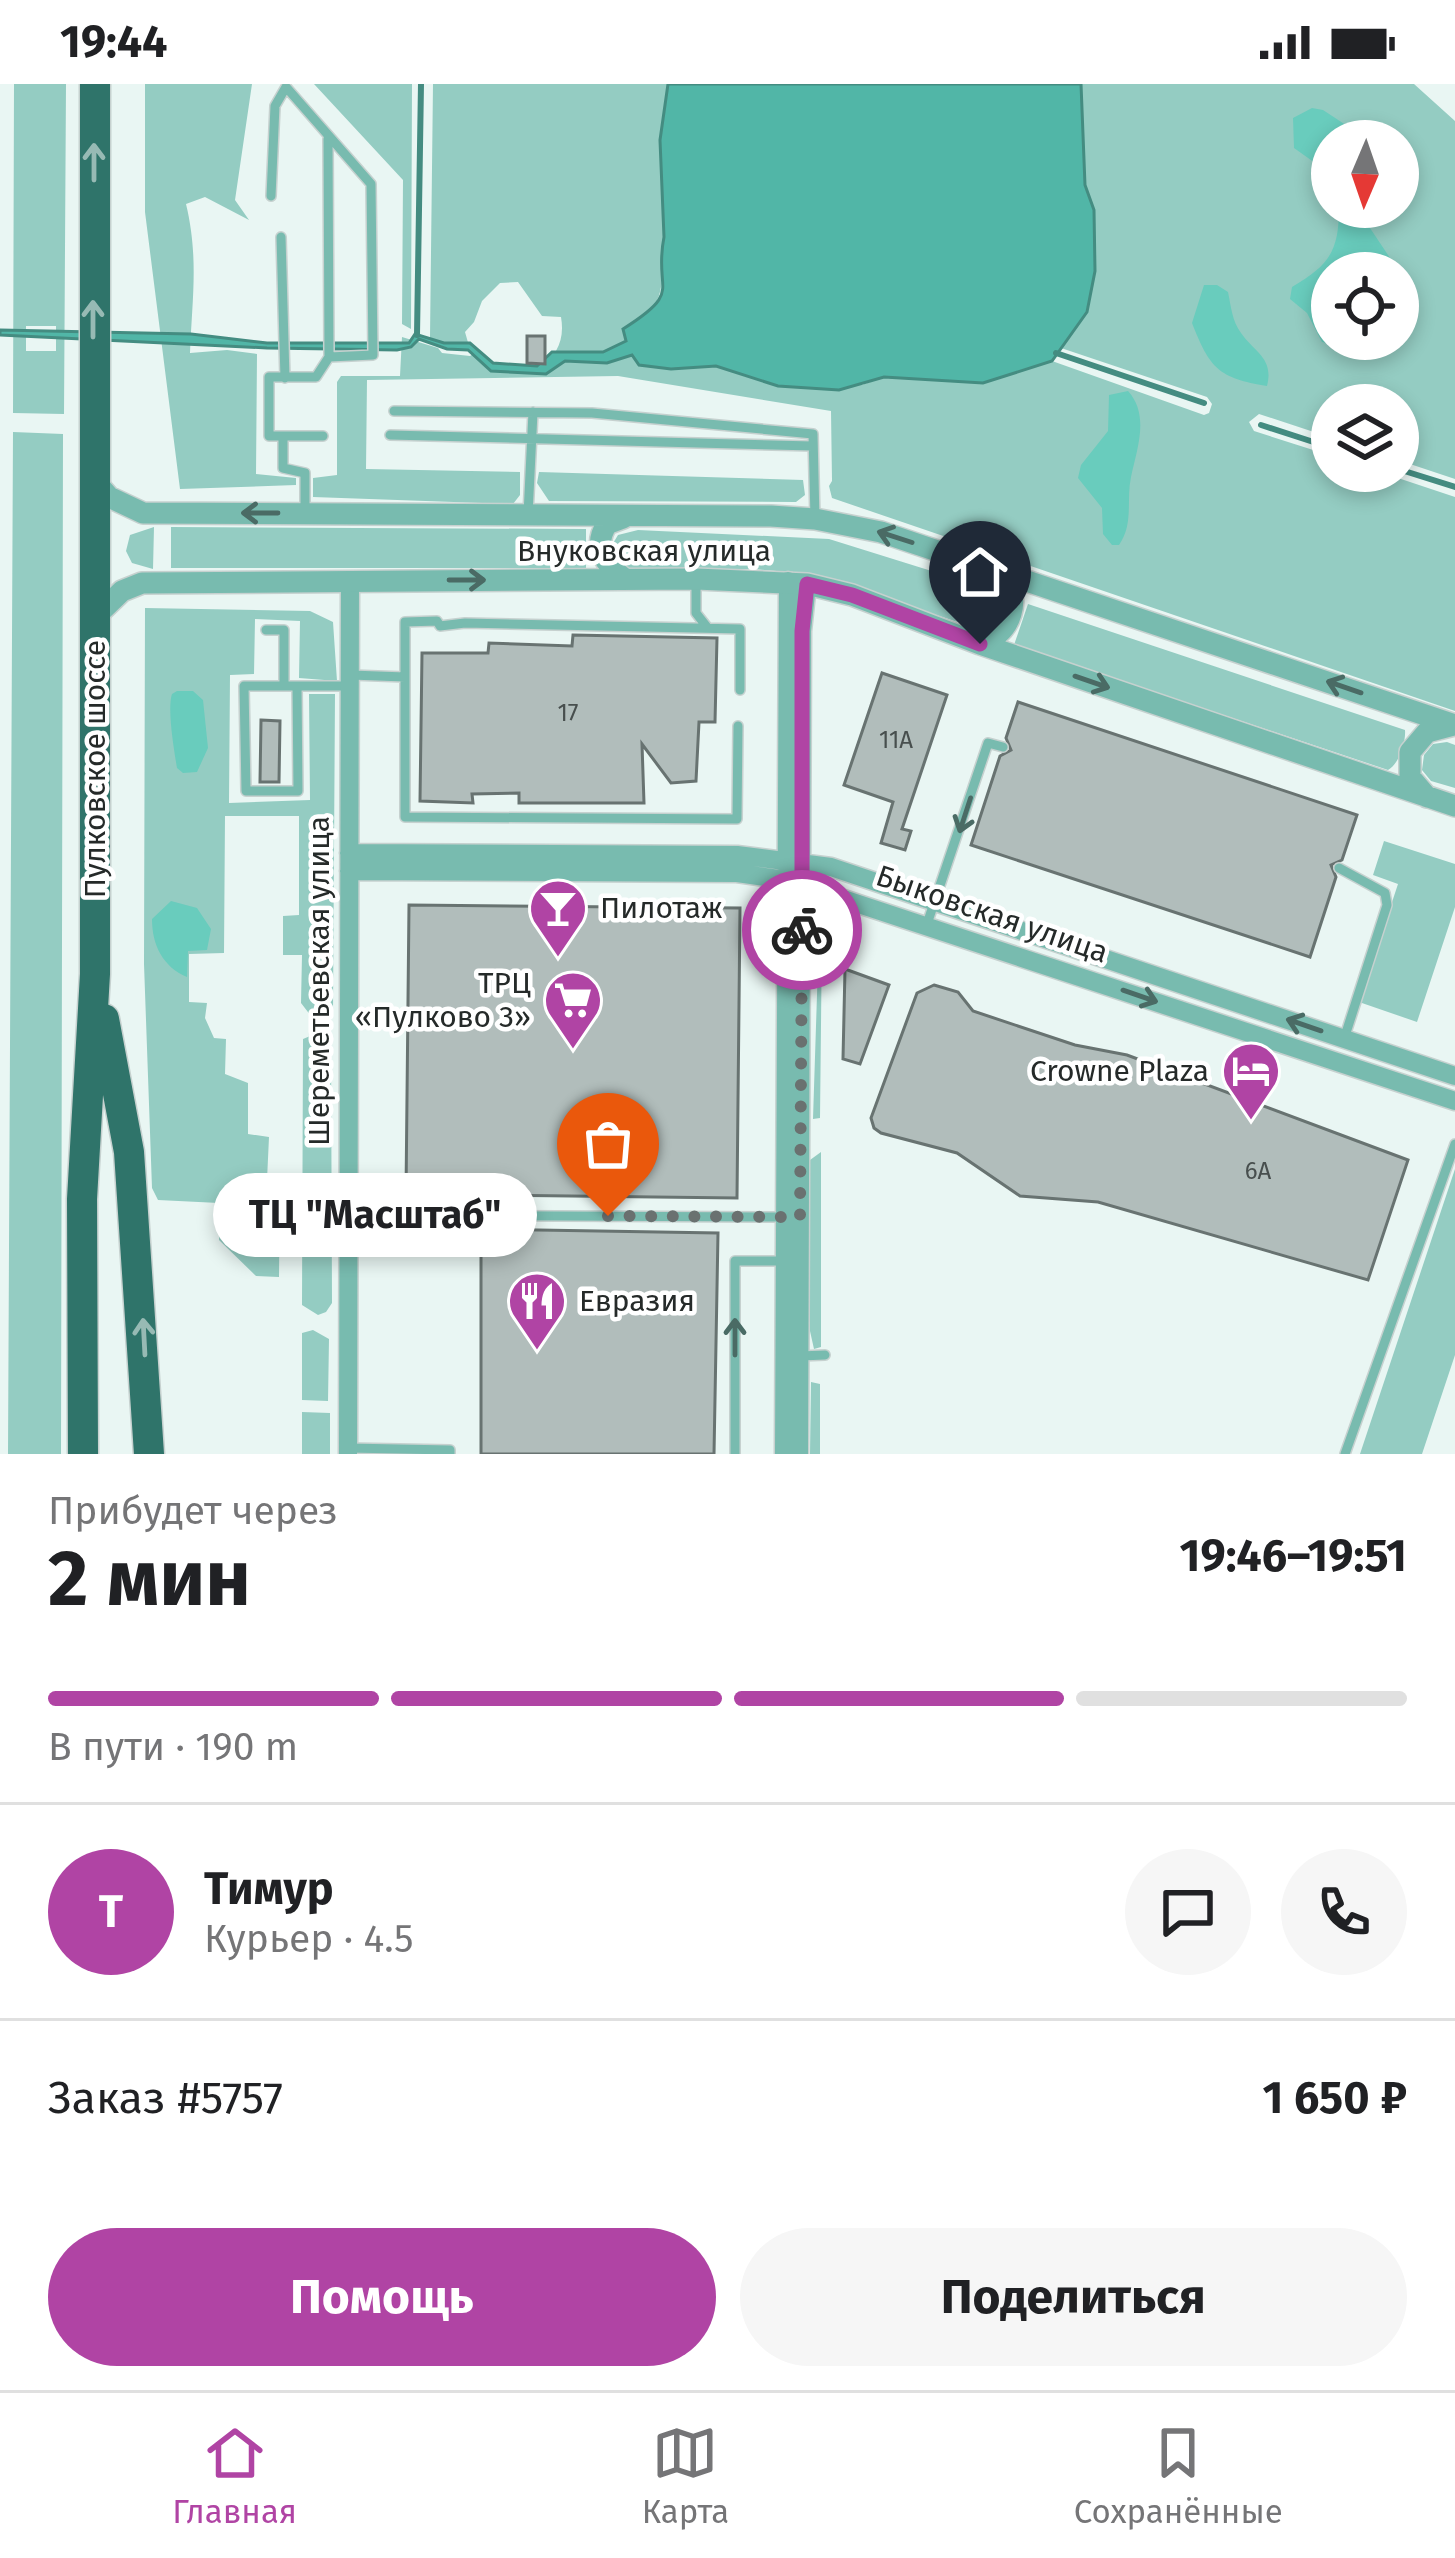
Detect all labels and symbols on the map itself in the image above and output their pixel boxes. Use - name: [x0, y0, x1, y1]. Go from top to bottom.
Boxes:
- north arrow: [1311, 120, 1419, 228]
- one-way arrow: [83, 143, 105, 182]
- one-way arrow: [82, 300, 104, 339]
- one-way arrow: [241, 502, 280, 525]
- pin: [929, 521, 1031, 644]
- one-way arrow: [877, 524, 915, 546]
- street label: Внуковская улица: [517, 533, 771, 569]
- one-way arrow: [447, 569, 486, 591]
- street label: Пулковское шоссе: [77, 640, 113, 898]
- one-way arrow: [1072, 673, 1110, 695]
- one-way arrow: [1326, 675, 1364, 697]
- house number: 17: [557, 699, 579, 727]
- house number: 11А: [879, 726, 913, 754]
- one-way arrow: [952, 795, 974, 833]
- street label: Шереметьевская улица: [301, 816, 337, 1146]
- street label: Быковская улица: [871, 857, 1113, 971]
- courier: [742, 870, 862, 990]
- bar icon: Пилотаж: [527, 877, 589, 959]
- place label: Пилотаж: [600, 890, 723, 926]
- place label: ТРЦ «Пулково 3»: [355, 965, 531, 1035]
- supermarket icon: ТРЦ «Пулково 3»: [542, 969, 604, 1051]
- one-way arrow: [1120, 986, 1158, 1008]
- one-way arrow: [1286, 1013, 1324, 1035]
- hotel icon: Crowne Plaza: [1220, 1040, 1282, 1122]
- place label: Crowne Plaza: [1030, 1053, 1209, 1089]
- pin: [557, 1093, 659, 1216]
- house number: 6А: [1245, 1157, 1272, 1185]
- callout: ТЦ "Масштаб": [212, 1174, 536, 1258]
- restaurant icon: Евразия: [506, 1270, 568, 1352]
- place label: Евразия: [579, 1283, 695, 1319]
- one-way arrow: [132, 1318, 155, 1357]
- one-way arrow: [724, 1318, 746, 1357]

